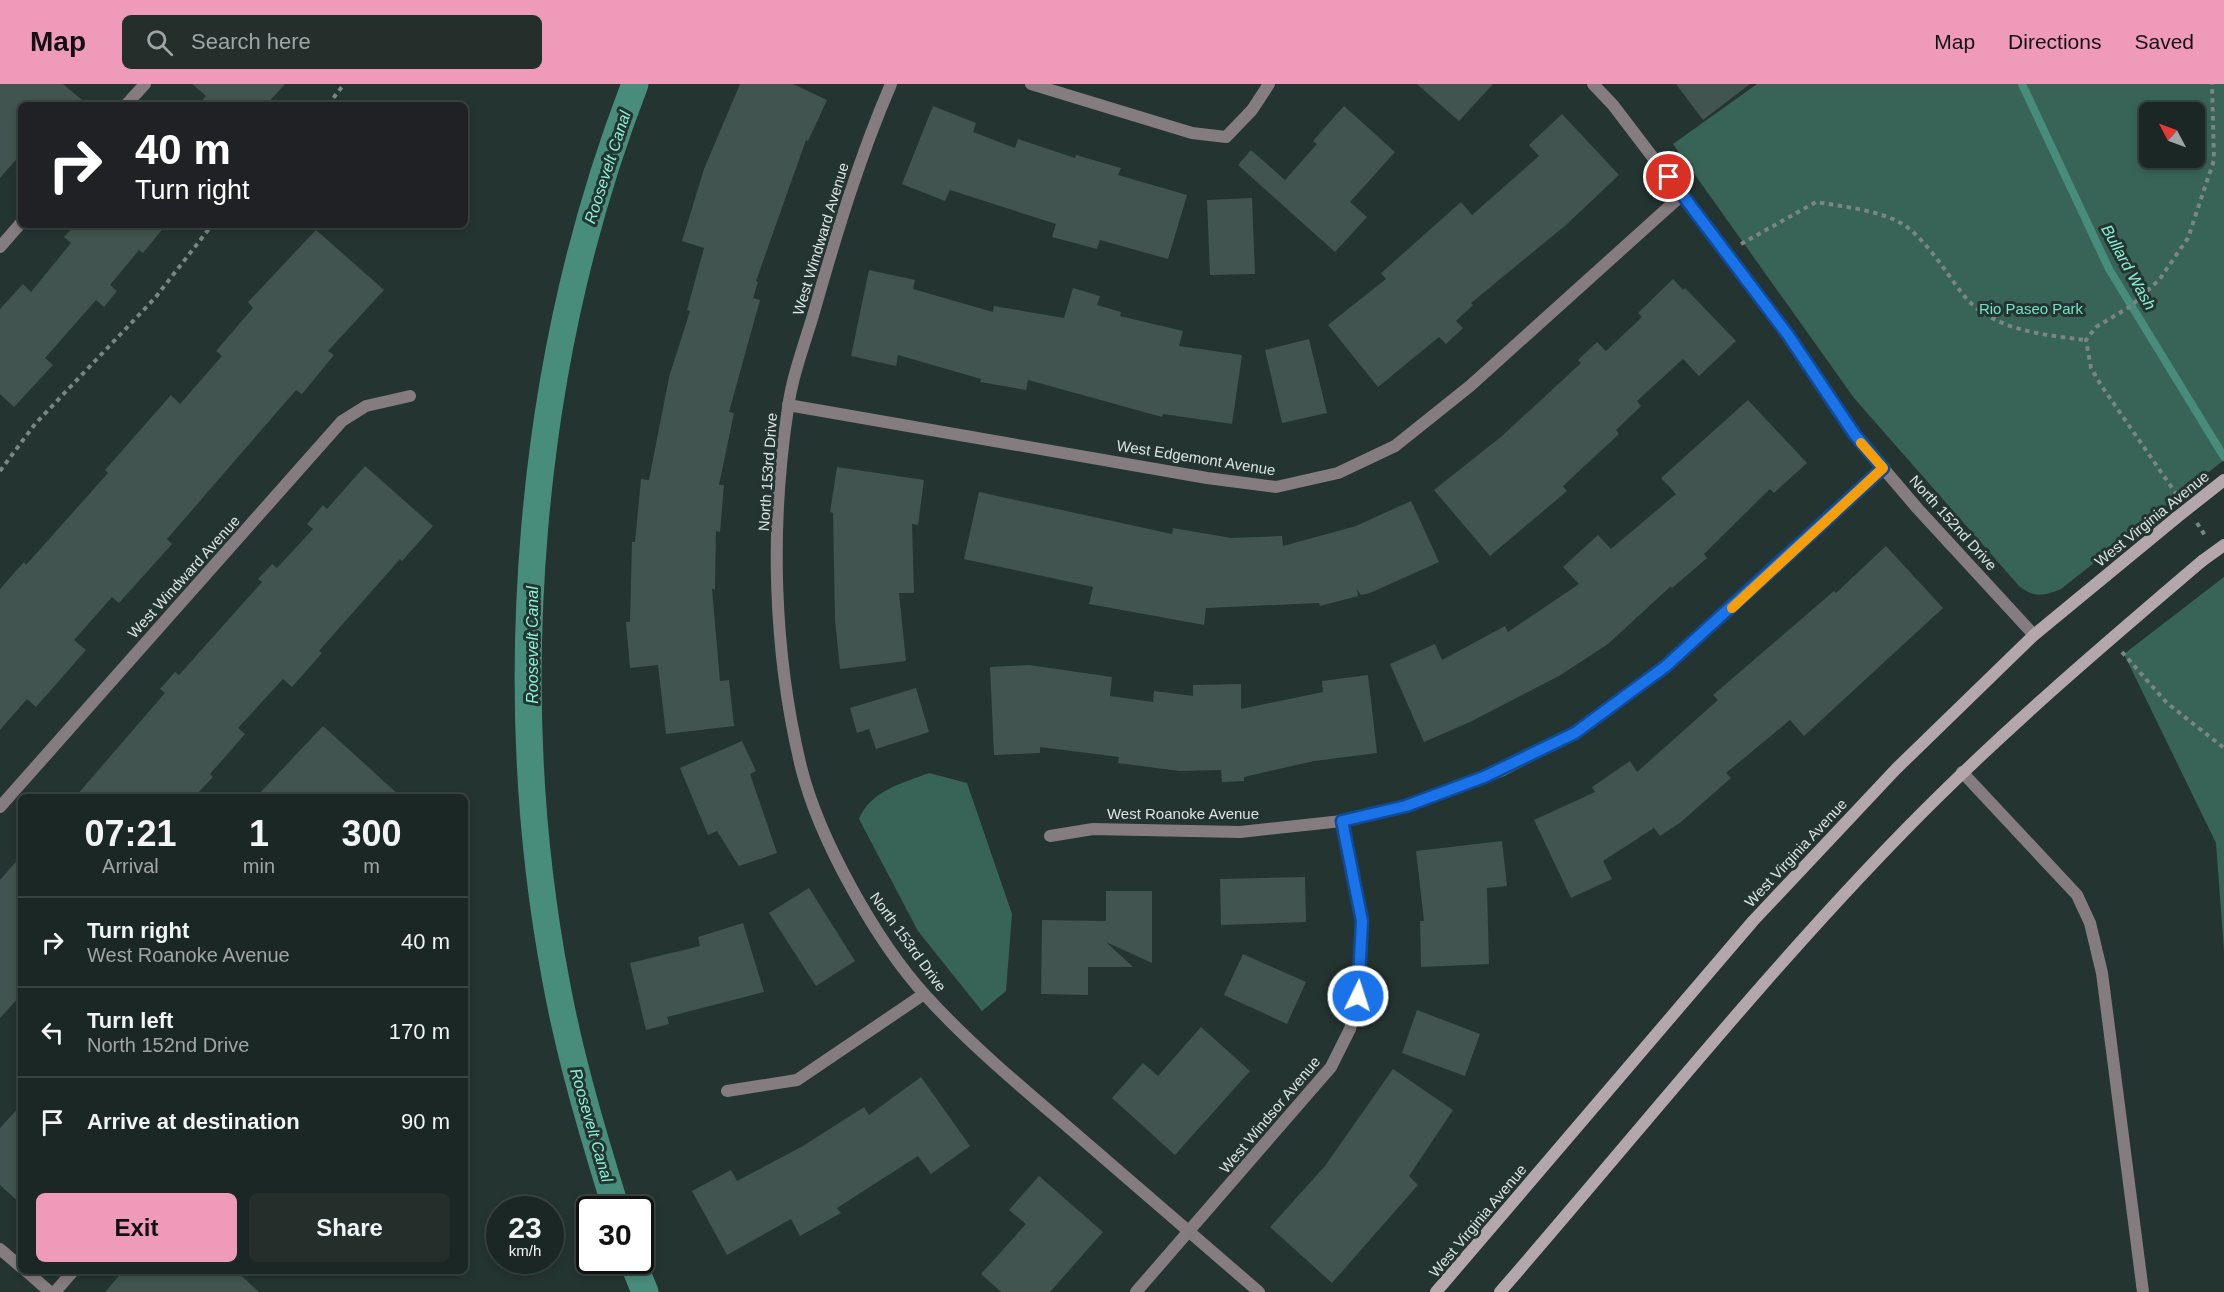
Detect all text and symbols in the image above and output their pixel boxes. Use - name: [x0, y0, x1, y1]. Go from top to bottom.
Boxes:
- search box: [122, 15, 542, 69]
- text: Map: [30, 26, 86, 57]
- icon: search: [143, 26, 176, 59]
- text: Search here: [191, 29, 311, 54]
- text: Map: [1934, 30, 1975, 53]
- text: Directions: [2008, 30, 2101, 53]
- text: Saved: [2134, 30, 2194, 53]
- north arrow: [2139, 102, 2205, 168]
- map controls: [2139, 102, 2205, 168]
- water label: Roosevelt Canal: [581, 108, 634, 226]
- icon: right: [36, 126, 114, 204]
- text: 40 m: [135, 126, 231, 173]
- pin: [1643, 151, 1694, 202]
- street label: West Windward Avenue: [789, 160, 852, 317]
- icon: arrive: [1652, 160, 1685, 193]
- text: Turn right: [135, 175, 250, 205]
- water label: Bullard Wash: [2098, 222, 2159, 313]
- park label: Rio Paseo Park: [1979, 300, 2084, 317]
- street label: North 153rd Drive: [755, 412, 780, 532]
- street label: West Edgemont Avenue: [1116, 437, 1277, 478]
- street label: West Virginia Avenue: [2091, 467, 2212, 570]
- street label: North 152nd Drive: [1906, 472, 2000, 574]
- street label: West Windward Avenue: [124, 512, 243, 641]
- water label: Roosevelt Canal: [524, 586, 541, 704]
- street label: West Virginia Avenue: [1741, 795, 1850, 910]
- street label: West Roanoke Avenue: [1107, 805, 1259, 822]
- text: 07:21: [84, 813, 176, 854]
- text: 1: [249, 813, 269, 854]
- text: 300: [341, 813, 402, 854]
- text: Arrival: [102, 855, 159, 877]
- text: min: [243, 855, 275, 877]
- text: m: [363, 855, 380, 877]
- street label: North 153rd Drive: [867, 889, 950, 995]
- text: Turn right: [87, 918, 189, 943]
- icon: right: [36, 926, 69, 959]
- text: 40 m: [401, 929, 450, 954]
- text: West Roanoke Avenue: [87, 944, 290, 966]
- position arrow: [1326, 964, 1390, 1028]
- text: Turn left: [87, 1008, 173, 1033]
- icon: left: [36, 1016, 69, 1049]
- text: 170 m: [389, 1019, 450, 1044]
- text: North 152nd Drive: [87, 1034, 249, 1056]
- street label: West Windsor Avenue: [1216, 1053, 1323, 1176]
- water label: Roosevelt Canal: [567, 1066, 616, 1184]
- icon: arrive: [36, 1106, 69, 1139]
- text: Arrive at destination: [87, 1109, 300, 1134]
- text: 90 m: [401, 1109, 450, 1134]
- street label: West Virginia Avenue: [1426, 1161, 1530, 1280]
- button: Exit: [36, 1193, 237, 1262]
- button: Share: [249, 1193, 450, 1262]
- speed limit sign: 30: [576, 1196, 654, 1274]
- text: 23: [508, 1211, 542, 1244]
- text: km/h: [509, 1242, 541, 1259]

